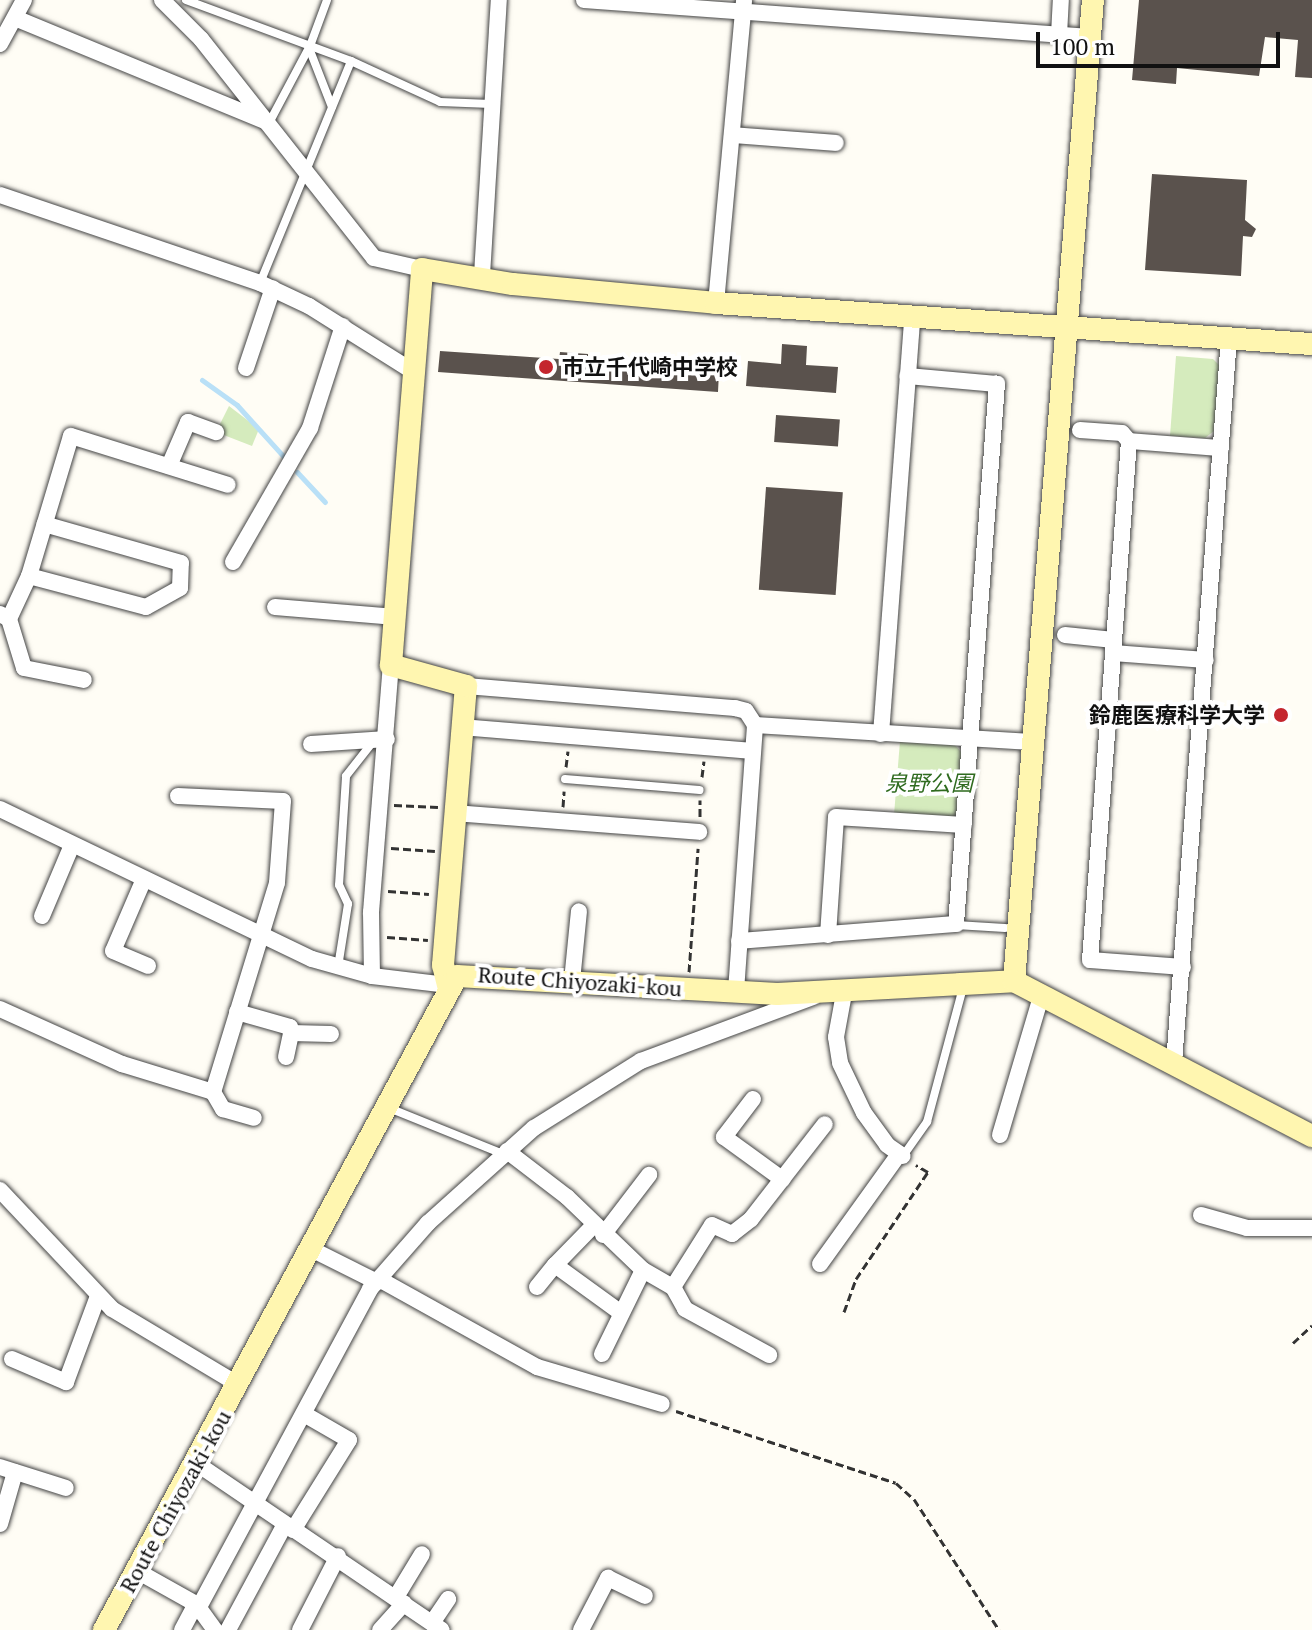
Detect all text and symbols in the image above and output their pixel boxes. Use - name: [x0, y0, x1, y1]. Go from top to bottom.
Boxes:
- scale bar: [1040, 16, 1284, 66]
- text: 100 m: [1050, 30, 1115, 62]
- place label: 市立千代崎中学校: [562, 354, 738, 380]
- marker: 市立千代崎中学校: [537, 358, 555, 376]
- place label: 鈴鹿医療科学大学: [1089, 702, 1265, 728]
- marker: 鈴鹿医療科学大学: [1272, 706, 1290, 724]
- park label: 泉野公園: [885, 770, 973, 796]
- street label: Route Chiyozaki-kou: [477, 961, 683, 1001]
- street label: Route Chiyozaki-kou: [114, 1405, 236, 1597]

